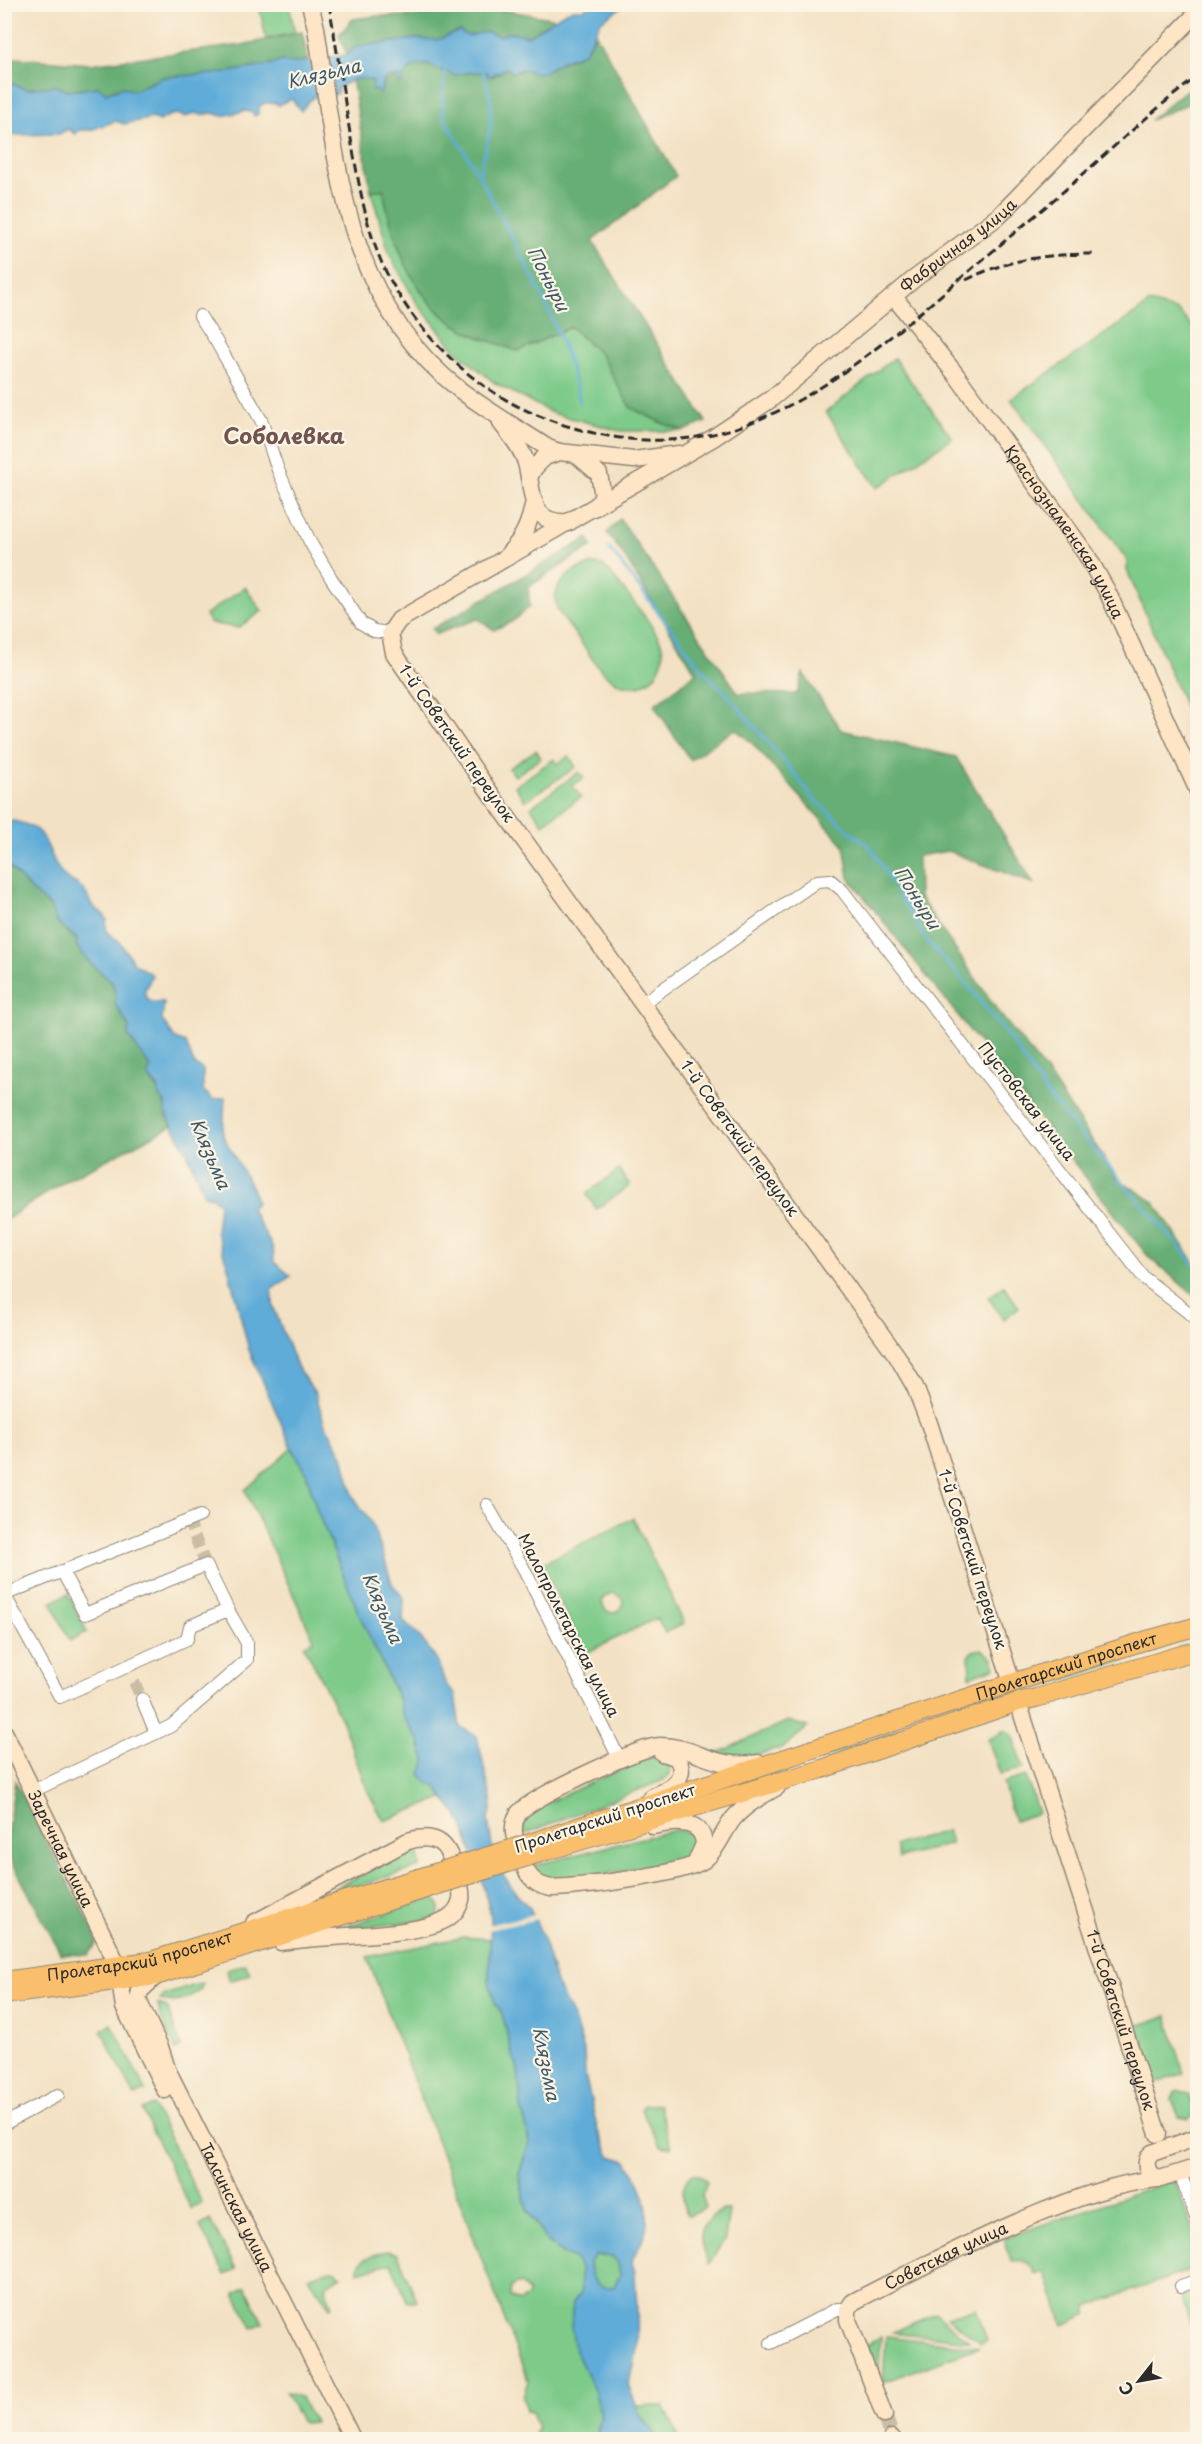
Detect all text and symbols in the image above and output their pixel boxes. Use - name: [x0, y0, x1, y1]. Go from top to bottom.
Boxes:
- water label: Клязьма: [284, 51, 364, 94]
- street label: Фабричная улица: [894, 192, 1021, 297]
- water label: Поныри: [522, 241, 578, 317]
- district label: Соболевка: [223, 418, 345, 451]
- street label: Краснознаменская улица: [1000, 440, 1131, 622]
- street label: 1-й Советский переулок: [394, 658, 522, 827]
- water label: Поныри: [888, 861, 949, 935]
- street label: Пустовская улица: [974, 1036, 1082, 1165]
- street label: 1-й Советский переулок: [676, 1054, 806, 1221]
- water label: Клязьма: [184, 1114, 239, 1194]
- street label: 1-й Советский переулок: [933, 1465, 1015, 1652]
- street label: Малопролетарская улица: [513, 1528, 627, 1721]
- water label: Клязьма: [356, 1568, 411, 1648]
- street label: Пролетарский проспект: [972, 1625, 1160, 1705]
- street label: Пролетарский проспект: [511, 1776, 699, 1858]
- street label: Заречная улица: [23, 1786, 101, 1911]
- street label: Пролетарский проспект: [45, 1923, 235, 1986]
- street label: 1-й Советский переулок: [1081, 1926, 1163, 2113]
- water label: Клязьма: [527, 2025, 568, 2104]
- street label: Талсинская улица: [195, 2138, 280, 2276]
- street label: Советская улица: [880, 2215, 1011, 2295]
- north arrow: [1109, 2351, 1169, 2411]
- text: С: [1112, 2378, 1139, 2401]

